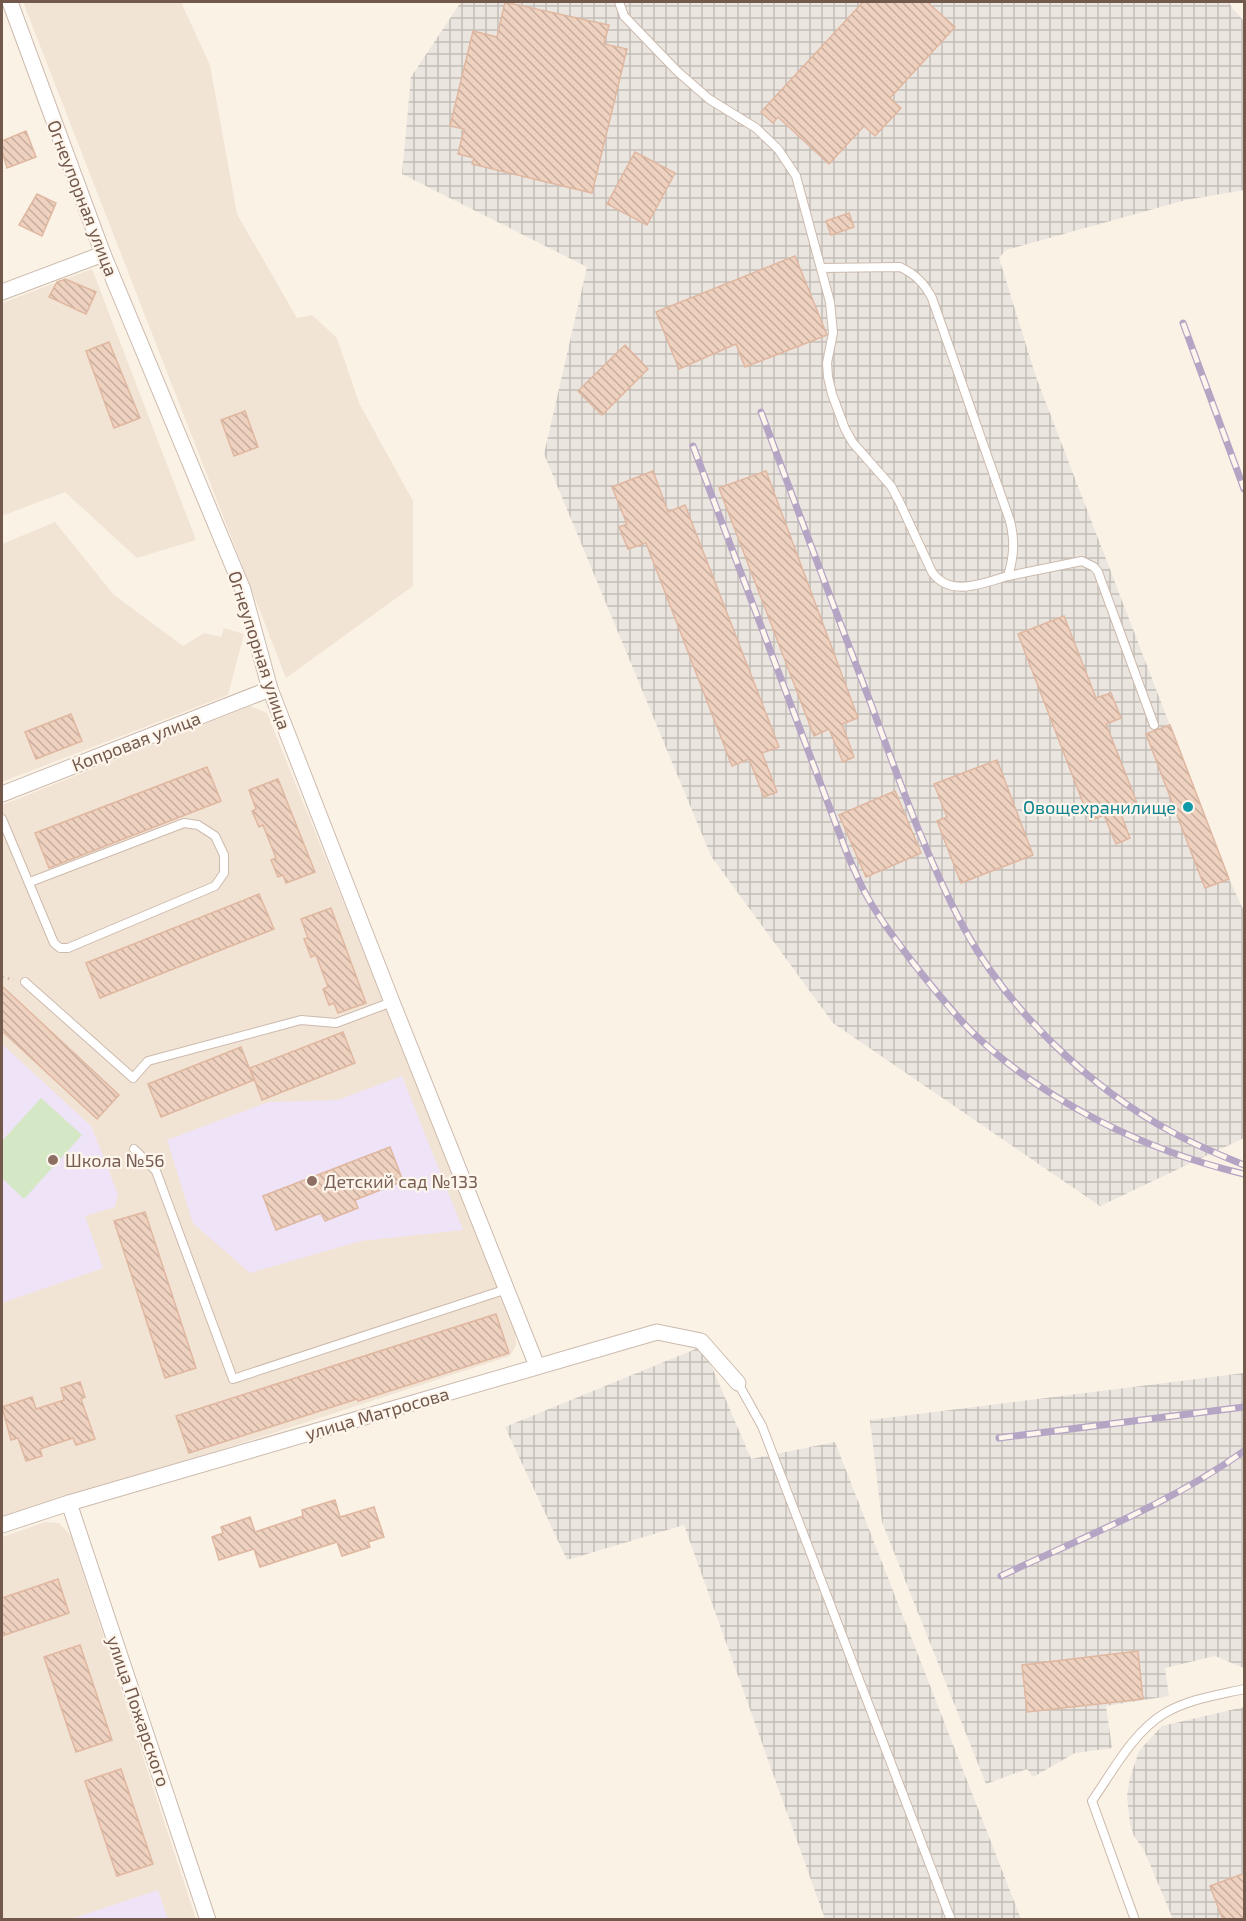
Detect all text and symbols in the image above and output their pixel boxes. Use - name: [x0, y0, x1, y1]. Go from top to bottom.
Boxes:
- street label: Огнеупорная улица: [43, 117, 123, 279]
- street label: Огнеупорная улица: [224, 568, 296, 732]
- street label: Копровая улица: [69, 706, 203, 776]
- place label: Овощехранилище: [1023, 796, 1176, 818]
- marker: Овощехранилище: [1181, 800, 1195, 814]
- place label: Школа №56: [65, 1149, 165, 1171]
- marker: Школа №56: [46, 1153, 60, 1167]
- place label: Детский сад №133: [324, 1170, 478, 1192]
- marker: Детский сад №133: [305, 1174, 319, 1188]
- street label: улица Матросова: [303, 1382, 451, 1444]
- street label: улица Пожарского: [103, 1633, 175, 1789]

